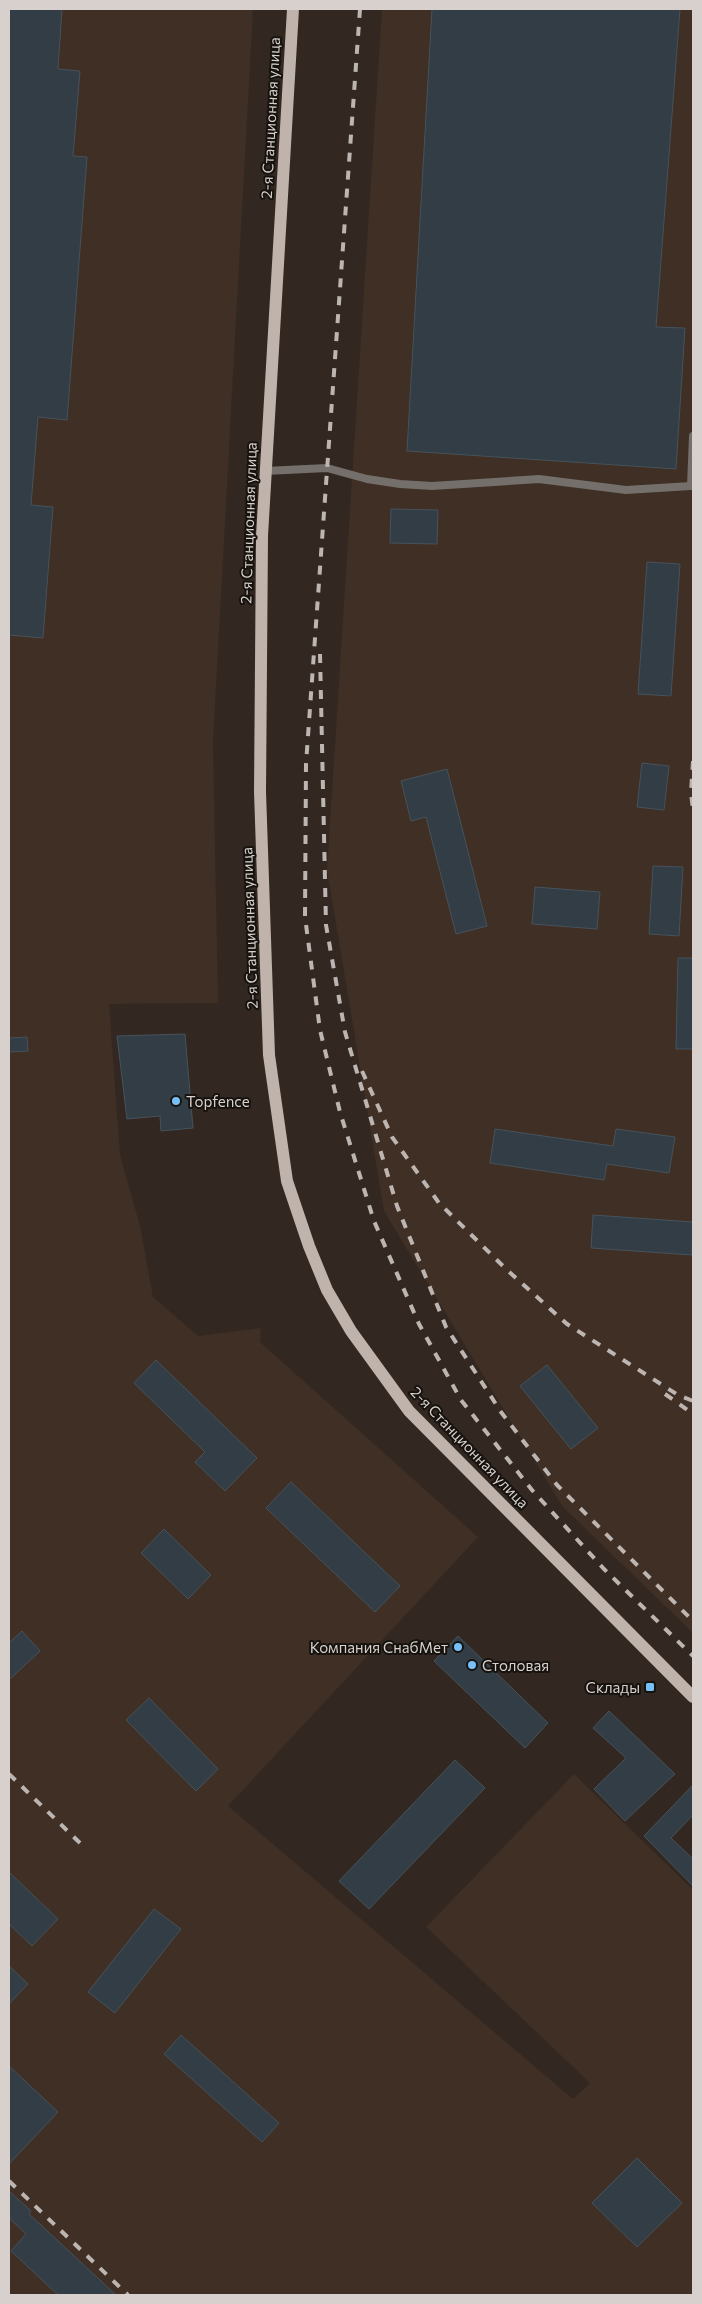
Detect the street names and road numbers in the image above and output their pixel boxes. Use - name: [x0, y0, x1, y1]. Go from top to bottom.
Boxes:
- street label: 2-я Станционная улица: [257, 37, 283, 199]
- street label: 2-я Станционная улица: [236, 442, 260, 604]
- street label: 2-я Станционная улица: [237, 847, 261, 1009]
- street label: 2-я Станционная улица: [407, 1383, 533, 1511]

